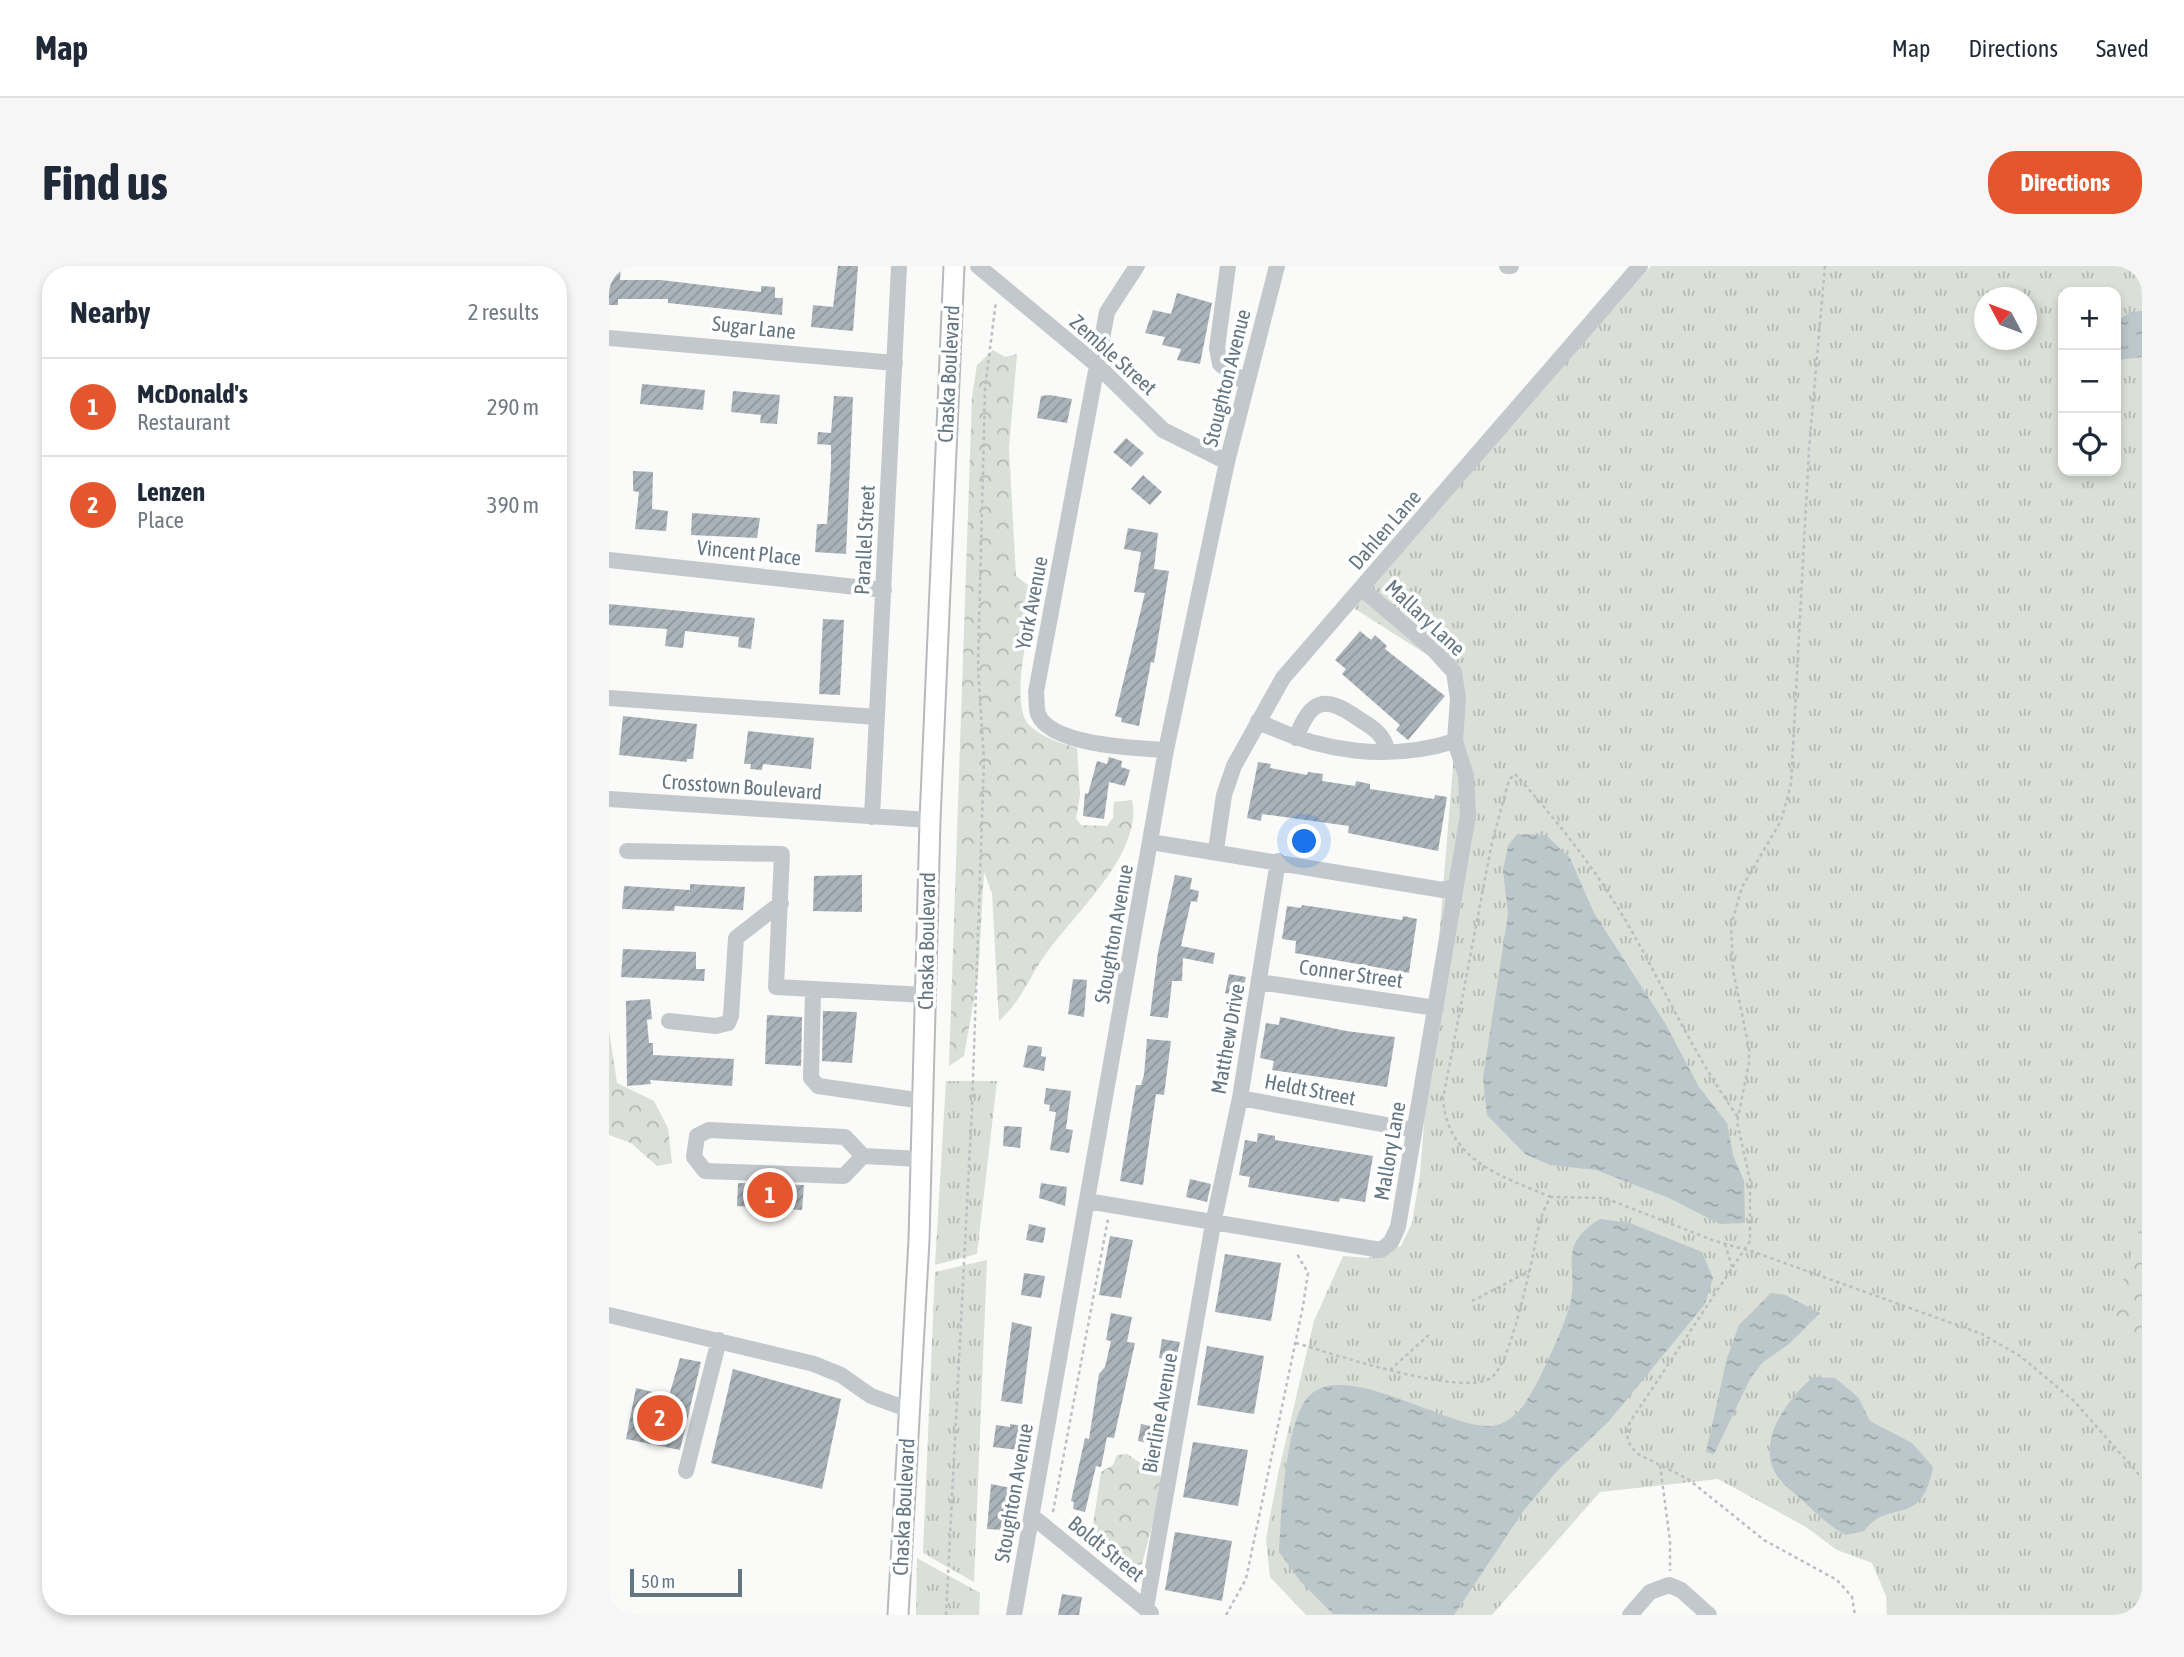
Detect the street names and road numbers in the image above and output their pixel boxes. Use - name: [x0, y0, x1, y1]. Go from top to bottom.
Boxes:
- street label: Chaska Boulevard: [932, 305, 964, 443]
- street label: Stoughton Avenue: [1197, 307, 1255, 449]
- street label: Zemble Street: [1066, 309, 1162, 399]
- street label: Sugar Lane: [711, 311, 797, 343]
- street label: Parallel Street: [849, 484, 879, 596]
- street label: Dahlen Lane: [1343, 485, 1425, 574]
- street label: Vincent Place: [696, 535, 802, 569]
- street label: York Avenue: [1010, 554, 1052, 651]
- street label: Mallary Lane: [1381, 574, 1470, 660]
- street label: Crosstown Boulevard: [661, 768, 823, 804]
- street label: Stoughton Avenue: [1089, 862, 1137, 1005]
- street label: Chaska Boulevard: [913, 872, 939, 1010]
- street label: Conner Street: [1298, 954, 1404, 992]
- street label: Matthew Drive: [1206, 982, 1249, 1096]
- street label: Heldt Street: [1263, 1068, 1358, 1110]
- street label: Mallory Lane: [1369, 1100, 1410, 1202]
- street label: Bierline Avenue: [1137, 1351, 1181, 1475]
- street label: Stoughton Avenue: [989, 1421, 1037, 1564]
- street label: Chaska Boulevard: [887, 1438, 919, 1576]
- street label: Boldt Street: [1064, 1511, 1149, 1586]

